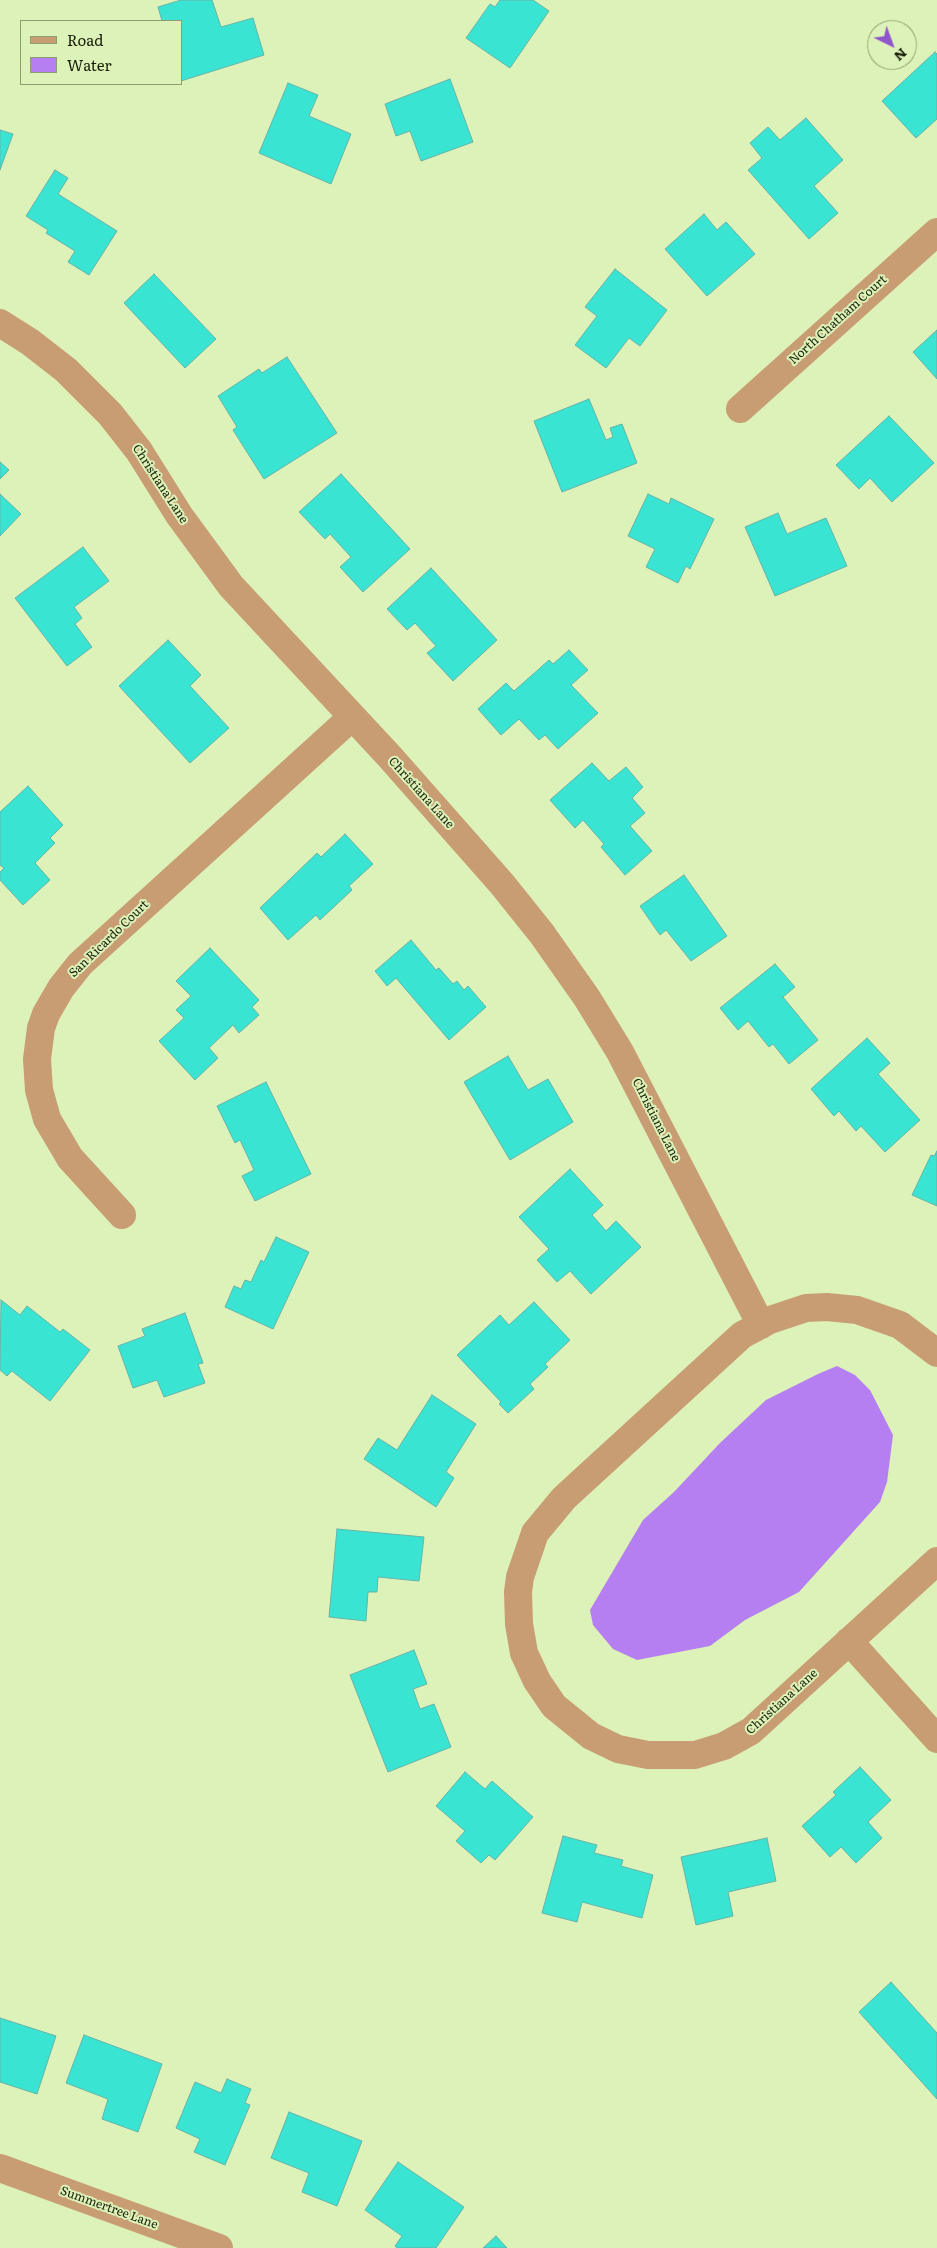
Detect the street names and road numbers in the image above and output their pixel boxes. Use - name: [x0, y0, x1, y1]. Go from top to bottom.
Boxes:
- street label: North Chatham Court: [786, 272, 890, 368]
- street label: Christiana Lane: [129, 442, 191, 526]
- street label: Christiana Lane: [385, 754, 457, 832]
- street label: San Ricardo Court: [66, 898, 152, 980]
- street label: Christiana Lane: [629, 1076, 683, 1164]
- street label: Christiana Lane: [743, 1666, 821, 1738]
- street label: Summertree Lane: [58, 2184, 160, 2232]

